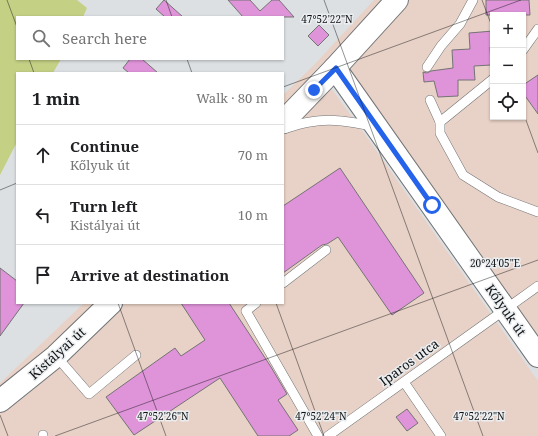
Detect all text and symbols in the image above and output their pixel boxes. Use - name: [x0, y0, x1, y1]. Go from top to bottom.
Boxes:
- text: 47°52'22"N: [301, 12, 353, 26]
- map controls: [490, 12, 526, 120]
- button: +: [490, 12, 526, 48]
- search box: [16, 16, 284, 60]
- icon: search: [30, 27, 52, 49]
- text: Search here: [62, 28, 147, 48]
- button: −: [490, 48, 526, 84]
- route end: [305, 81, 323, 99]
- button: locate: [490, 84, 526, 120]
- text: 1 min: [32, 87, 80, 110]
- text: Walk · 80 m: [196, 89, 268, 107]
- text: Continue: [70, 136, 139, 156]
- icon: ahead: [32, 144, 54, 166]
- text: 70 m: [238, 146, 268, 164]
- text: Kőlyuk út: [70, 156, 130, 174]
- text: Turn left: [70, 196, 138, 216]
- route start: [423, 196, 441, 214]
- icon: left: [32, 204, 54, 226]
- text: 10 m: [238, 206, 268, 224]
- text: Kistályai út: [70, 216, 140, 234]
- text: 20°24'05"E: [470, 256, 520, 270]
- icon: arrive: [32, 264, 54, 286]
- text: Arrive at destination: [70, 265, 229, 285]
- street label: Kőlyuk út: [481, 280, 531, 340]
- street label: Kistályai út: [25, 323, 89, 383]
- street label: Iparos utca: [376, 334, 442, 390]
- text: 47°52'26"N: [137, 409, 189, 423]
- text: 47°52'24"N: [295, 409, 347, 423]
- text: 47°52'22"N: [453, 409, 505, 423]

